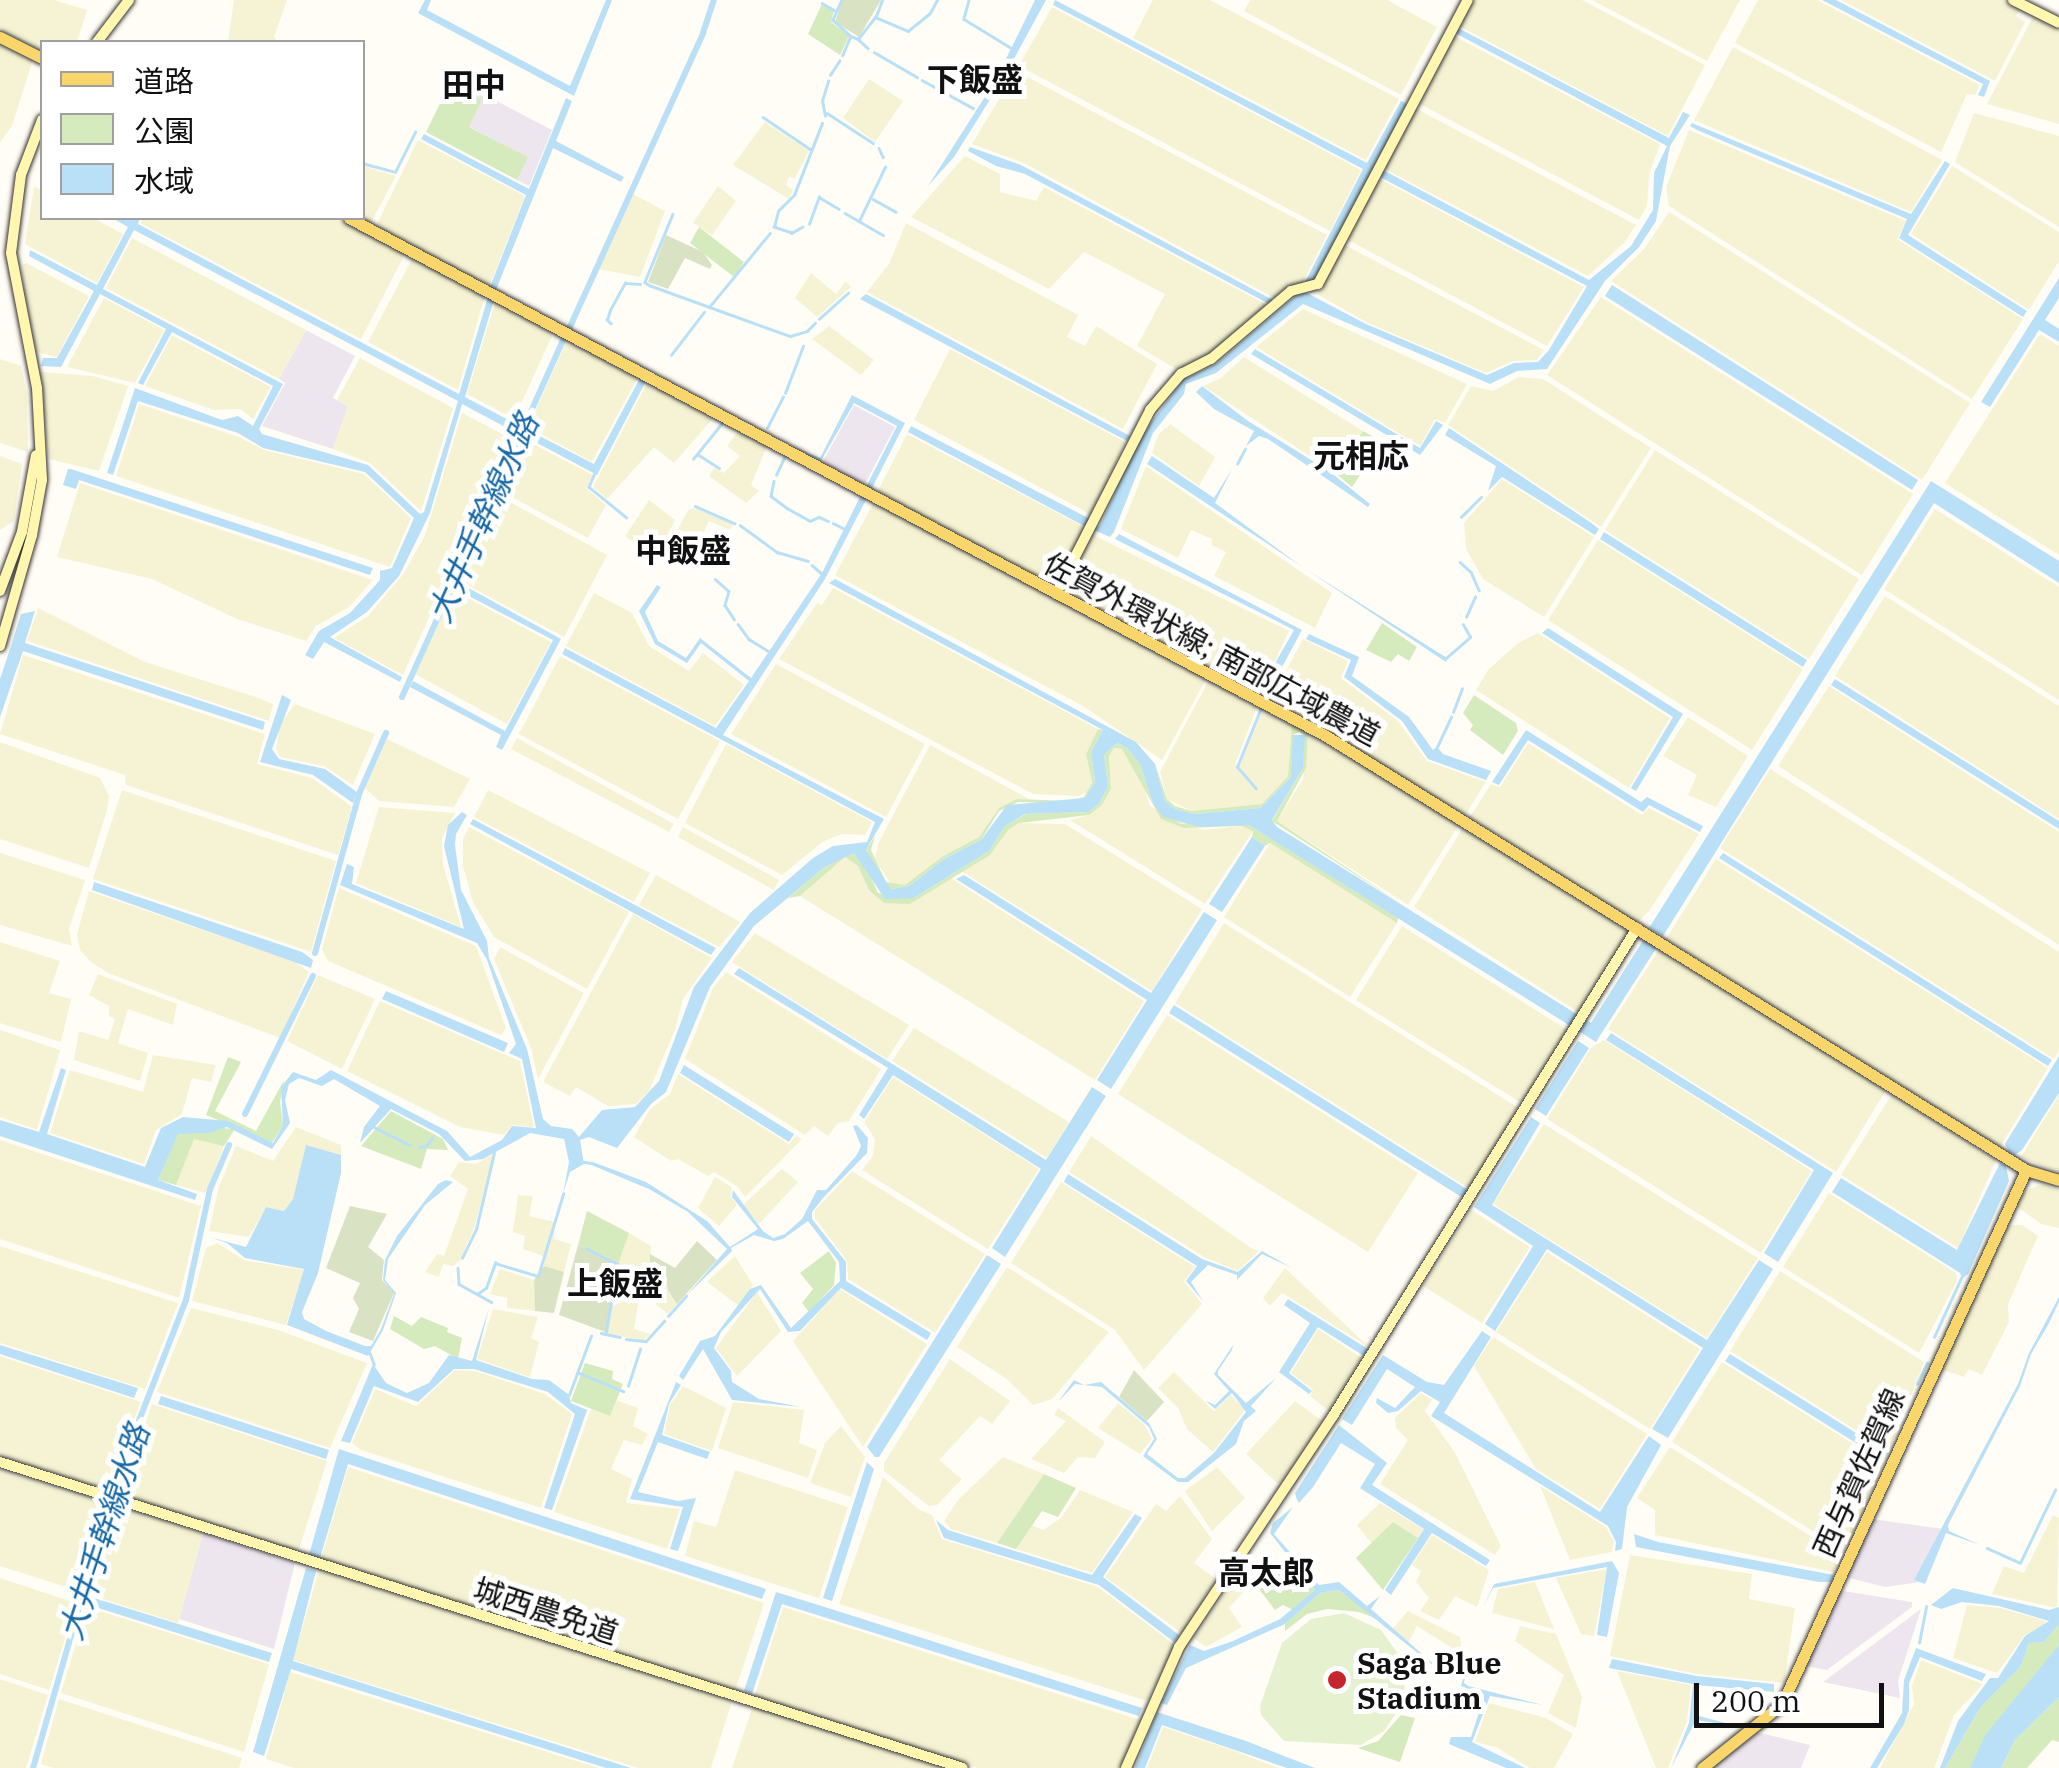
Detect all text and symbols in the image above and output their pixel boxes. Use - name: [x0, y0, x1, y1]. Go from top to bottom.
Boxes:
- legend: [40, 40, 365, 220]
- district label: 下飯盛: [927, 60, 1023, 98]
- text: 道路: [134, 61, 194, 100]
- district label: 田中: [442, 65, 506, 103]
- text: 公園: [134, 111, 194, 150]
- text: 水域: [134, 161, 194, 200]
- water label: 大井手幹線水路: [420, 408, 546, 628]
- district label: 元相応: [1313, 436, 1409, 474]
- district label: 中飯盛: [635, 531, 731, 569]
- street label: 佐賀外環状線; 南部広域農道: [1038, 545, 1386, 753]
- district label: 上飯盛: [567, 1264, 663, 1302]
- street label: 西与賀佐賀線: [1806, 1383, 1912, 1563]
- water label: 大井手幹線水路: [51, 1420, 157, 1644]
- district label: 高太郎: [1218, 1553, 1314, 1591]
- street label: 城西農免道: [469, 1571, 623, 1651]
- place label: Saga Blue Stadium: [1357, 1645, 1501, 1716]
- scale bar: [1699, 1663, 1889, 1725]
- marker: Saga Blue Stadium: [1326, 1669, 1348, 1691]
- text: 200 m: [1711, 1681, 1801, 1720]

